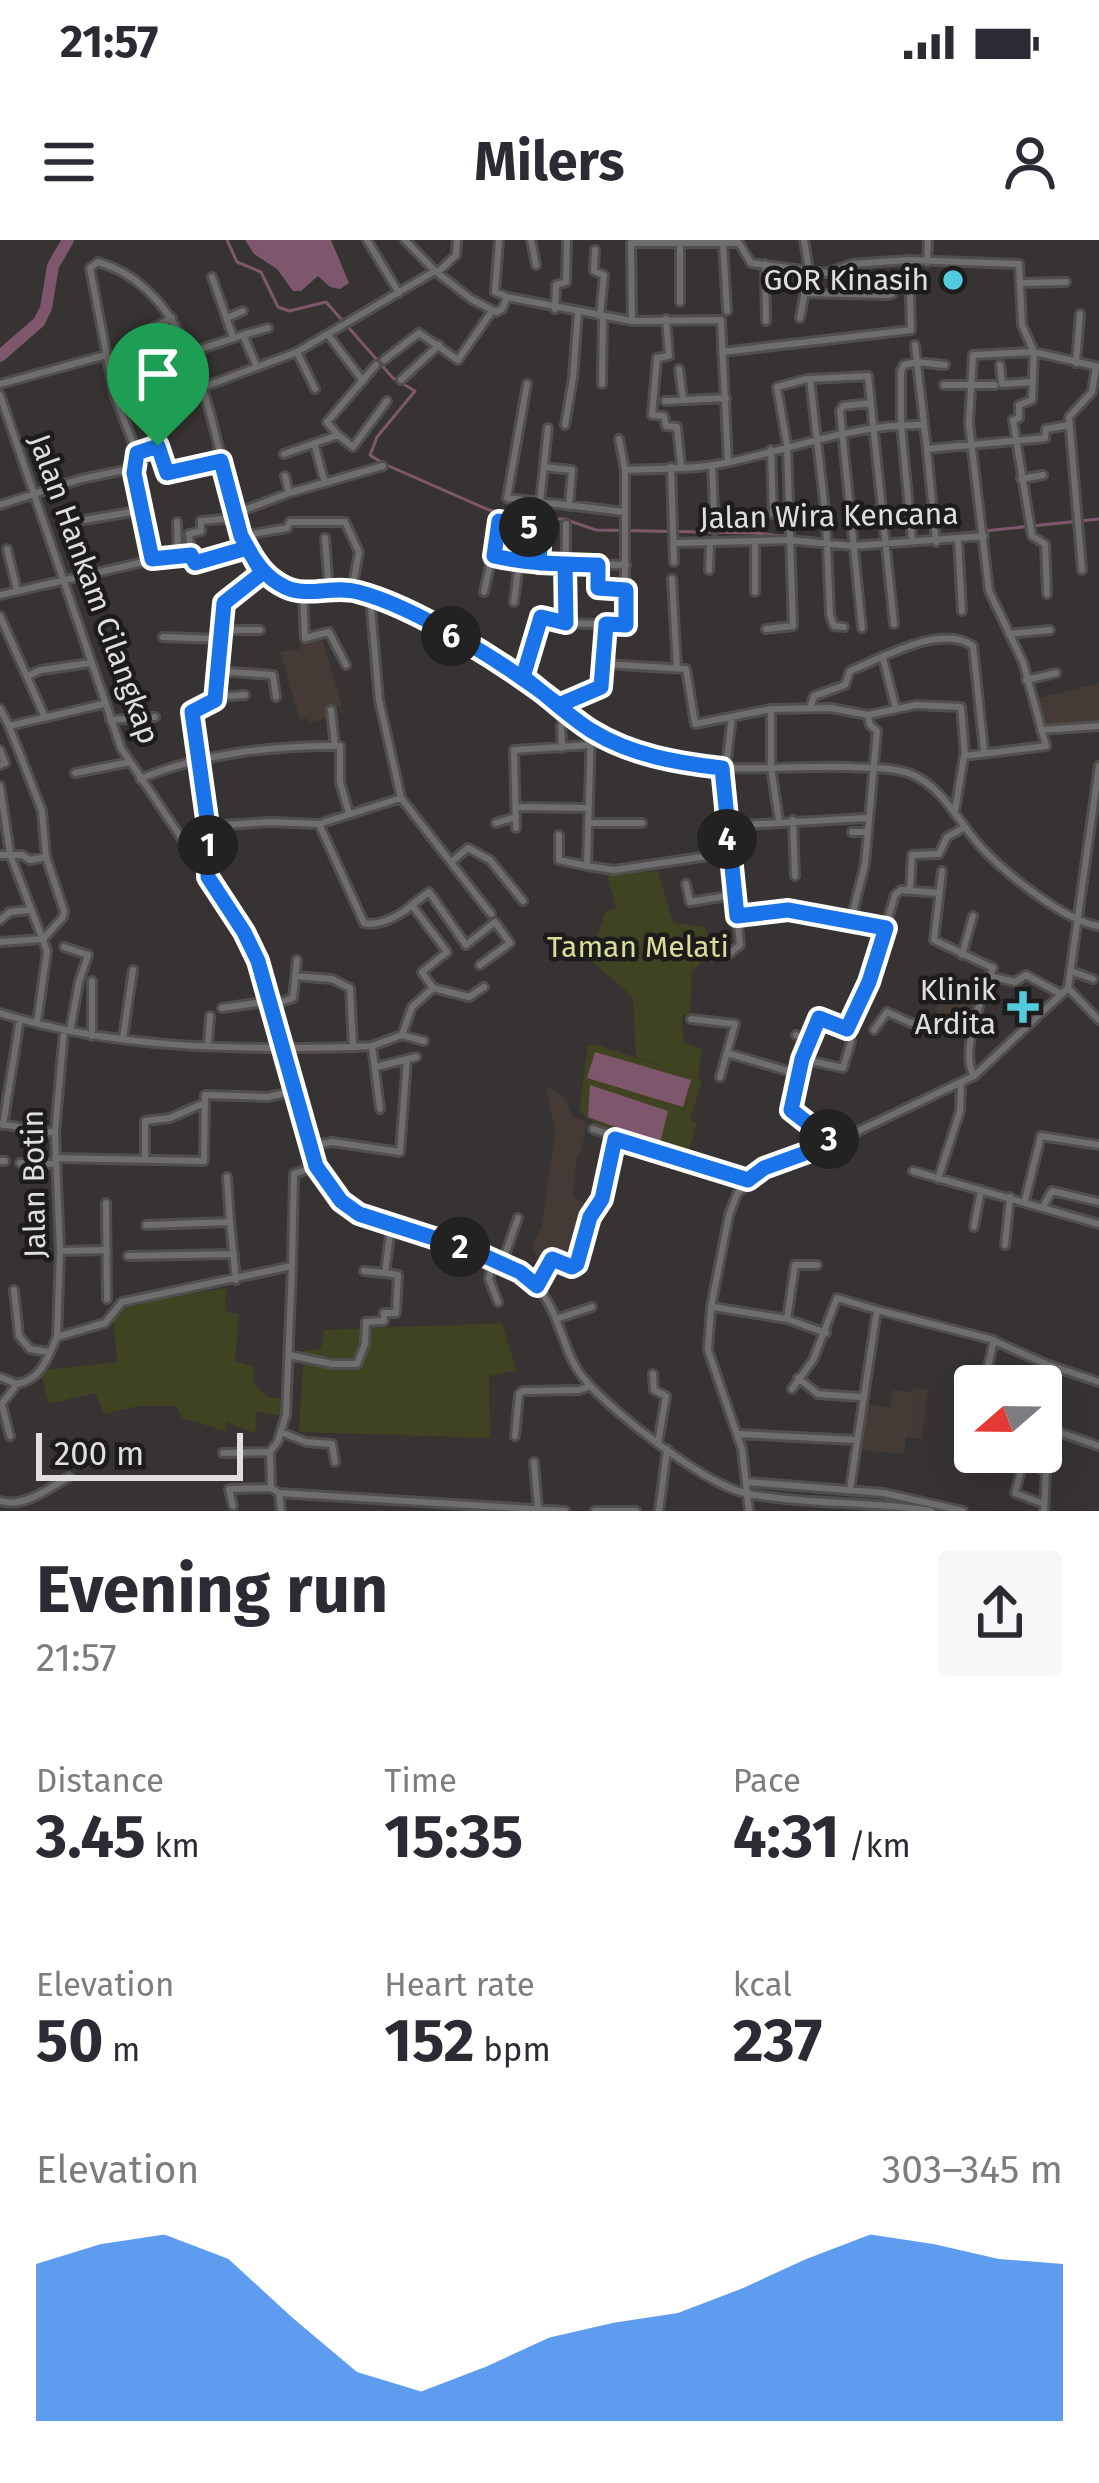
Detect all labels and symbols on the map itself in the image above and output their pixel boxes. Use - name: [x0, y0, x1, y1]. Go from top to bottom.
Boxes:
- place label: GOR Kinasih: [763, 262, 929, 298]
- marker: GOR Kinasih: [940, 267, 966, 293]
- pin: [107, 323, 209, 446]
- street label: Jalan Hankam Cilangkap: [21, 429, 167, 749]
- street label: Jalan Wira Kencana: [699, 496, 959, 536]
- pin: 5: [499, 497, 559, 557]
- pin: 6: [421, 606, 481, 666]
- pin: 4: [697, 809, 757, 869]
- pin: 1: [178, 815, 238, 875]
- park label: Taman Melati: [547, 929, 729, 965]
- place label: Klinik Ardita: [915, 972, 997, 1042]
- marker: Klinik Ardita: [1007, 991, 1039, 1023]
- pin: 3: [799, 1109, 859, 1169]
- street label: Jalan Botin: [15, 1110, 53, 1258]
- pin: 2: [430, 1217, 490, 1277]
- north arrow: [954, 1365, 1062, 1473]
- scale bar: [36, 1427, 243, 1480]

